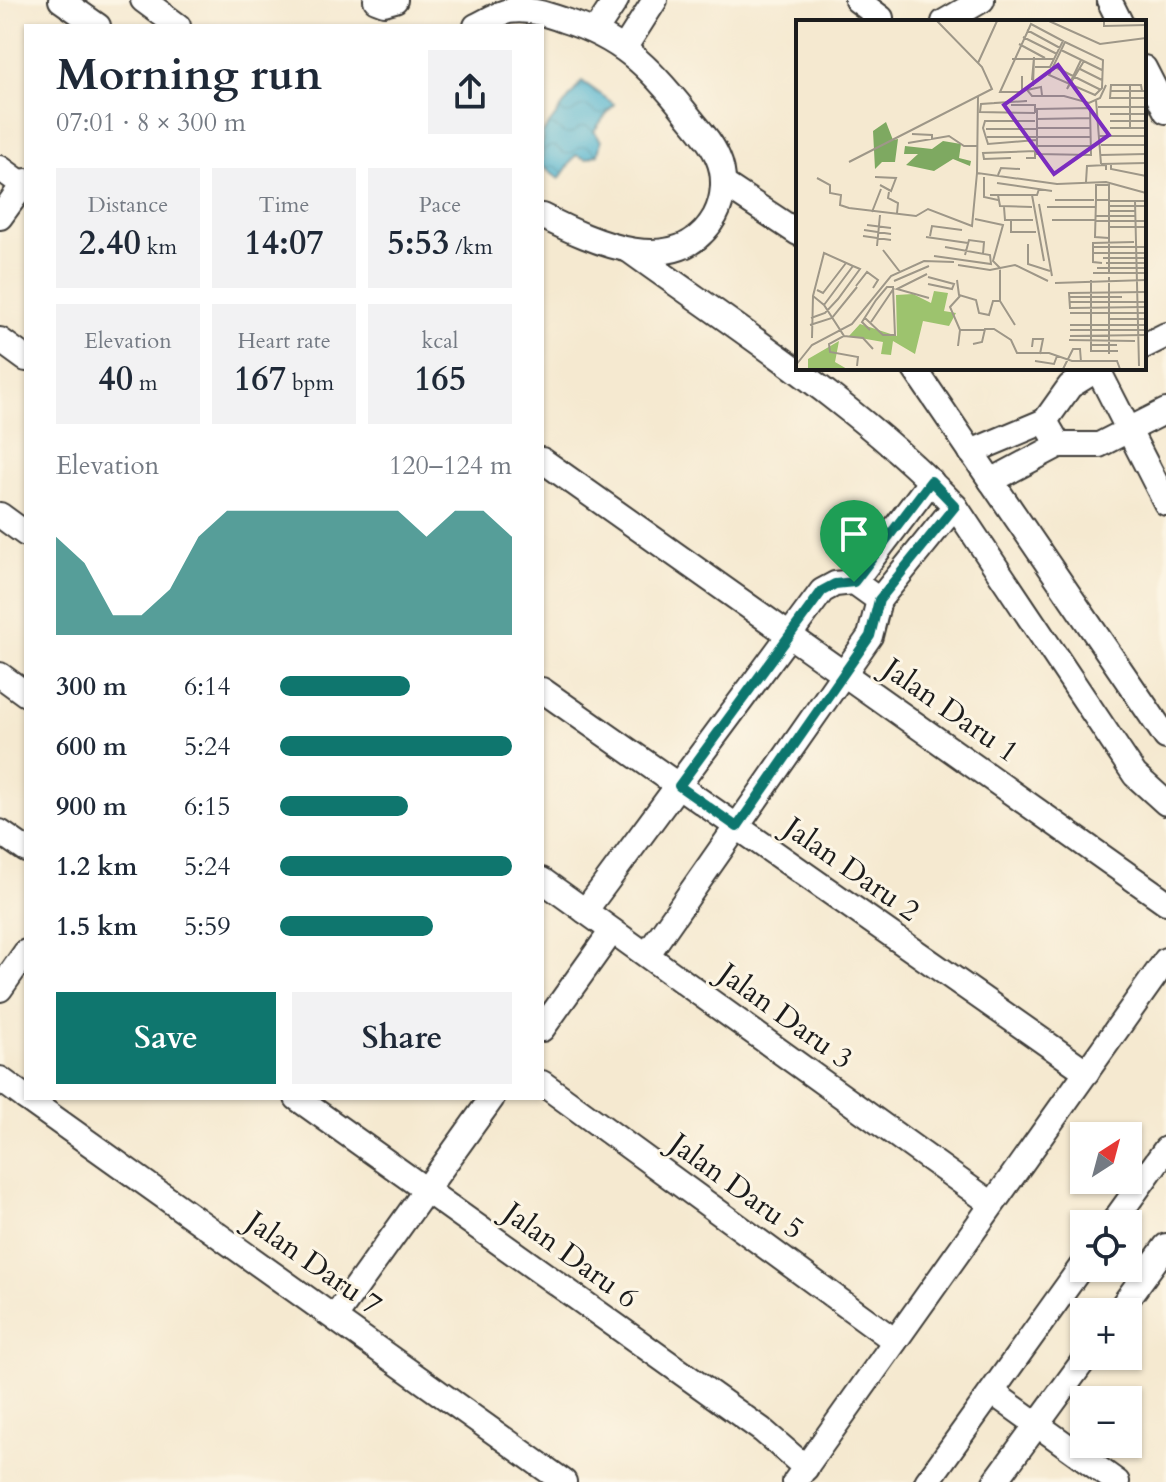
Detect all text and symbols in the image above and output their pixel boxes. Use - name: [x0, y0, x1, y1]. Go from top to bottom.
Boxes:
- inset map: [796, 20, 1146, 370]
- text: Morning run: [56, 45, 322, 105]
- button: share: [428, 50, 512, 134]
- text: 07:01 · 8 × 300 m: [56, 105, 246, 140]
- text: Distance: [88, 190, 168, 220]
- text: Time: [259, 190, 309, 220]
- text: Pace: [419, 190, 461, 220]
- text: 2.40: [79, 220, 141, 266]
- text: 14:07: [244, 220, 324, 266]
- text: 5:53: [387, 220, 449, 266]
- text: km: [141, 232, 177, 262]
- text: /km: [449, 232, 493, 262]
- text: Elevation: [84, 326, 172, 356]
- text: Heart rate: [237, 326, 331, 356]
- text: kcal: [422, 326, 458, 356]
- text: 40: [98, 356, 133, 402]
- text: 167: [234, 356, 286, 402]
- text: 165: [414, 356, 466, 402]
- text: m: [133, 368, 158, 398]
- text: bpm: [286, 368, 334, 398]
- text: Elevation: [56, 448, 159, 483]
- text: 120–124 m: [389, 448, 512, 483]
- pin: [820, 500, 888, 582]
- icon: arrive: [832, 512, 876, 556]
- street label: Jalan Daru 1: [871, 646, 1027, 772]
- text: 300 m: [56, 669, 127, 704]
- text: 6:14: [184, 669, 231, 704]
- text: 600 m: [56, 729, 127, 764]
- text: 5:24: [184, 729, 231, 764]
- text: 900 m: [56, 789, 127, 824]
- text: 6:15: [184, 789, 231, 824]
- street label: Jalan Daru 2: [772, 805, 928, 931]
- text: 1.2 km: [56, 849, 137, 884]
- text: 5:24: [184, 849, 231, 884]
- text: 1.5 km: [56, 909, 137, 944]
- text: 5:59: [184, 909, 231, 944]
- street label: Jalan Daru 3: [707, 951, 861, 1079]
- button: Save: [56, 992, 276, 1084]
- button: Share: [292, 992, 512, 1084]
- street label: Jalan Daru 5: [658, 1121, 812, 1249]
- north arrow: [1070, 1122, 1142, 1194]
- map controls: [1070, 1122, 1142, 1458]
- street label: Jalan Daru 6: [492, 1190, 646, 1318]
- street label: Jalan Daru 7: [234, 1199, 390, 1325]
- button: locate: [1070, 1210, 1142, 1282]
- button: +: [1070, 1298, 1142, 1370]
- button: −: [1070, 1386, 1142, 1458]

